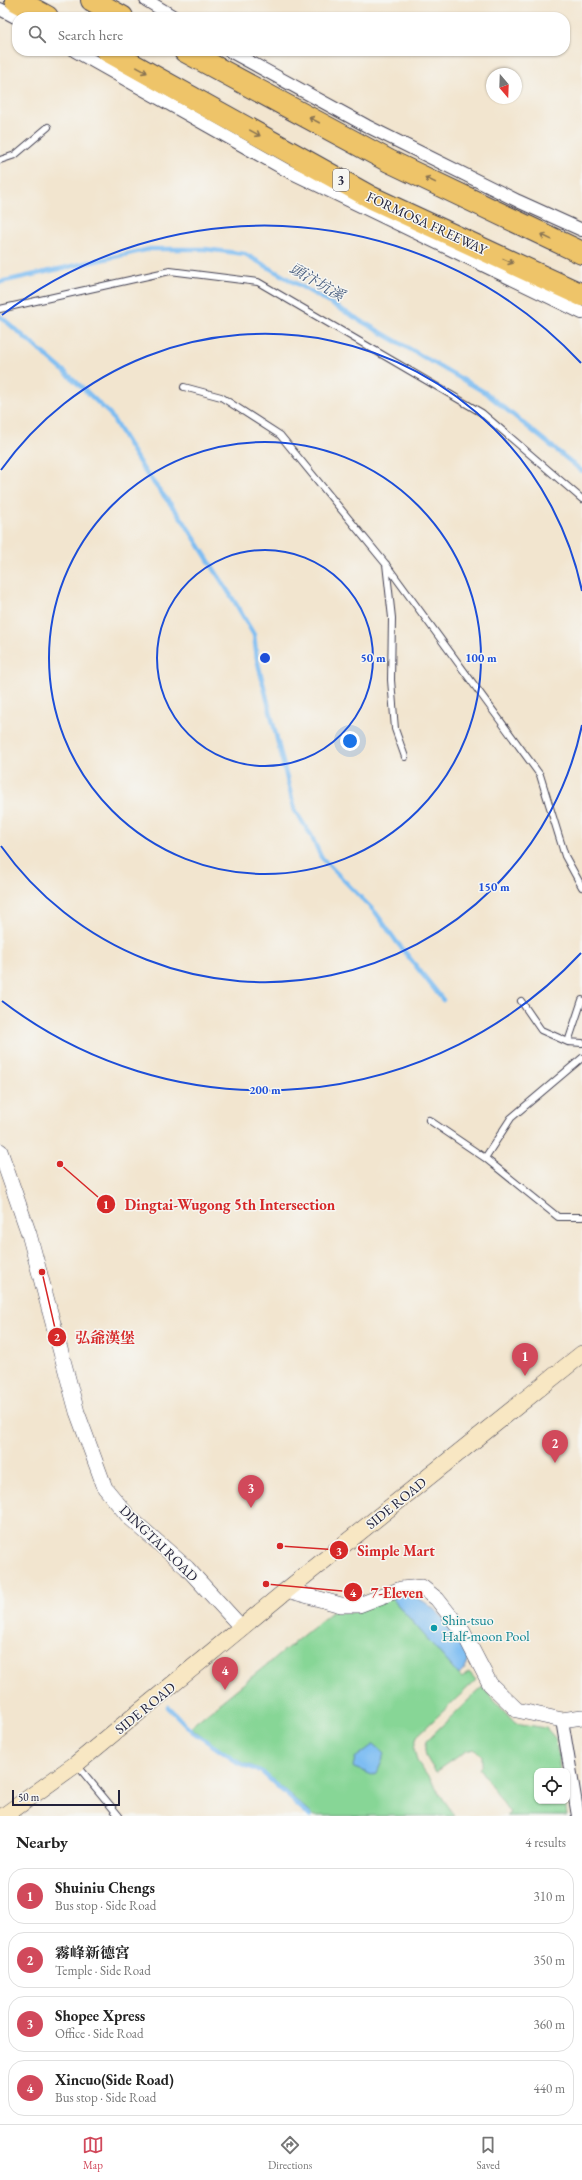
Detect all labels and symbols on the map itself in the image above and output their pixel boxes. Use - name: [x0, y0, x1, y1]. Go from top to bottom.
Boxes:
- one-way arrow: [136, 67, 148, 74]
- north arrow: [486, 68, 522, 104]
- one-way arrow: [308, 116, 320, 124]
- one-way arrow: [249, 130, 261, 137]
- road number: 3: [333, 169, 349, 191]
- one-way arrow: [424, 176, 436, 183]
- street label: FORMOSA FREEWAY: [364, 187, 491, 259]
- one-way arrow: [541, 233, 553, 240]
- water label: 頭汴坑溪: [287, 258, 350, 306]
- one-way arrow: [502, 258, 514, 265]
- text: 50 m: [360, 650, 386, 666]
- text: 100 m: [465, 650, 497, 666]
- centre of rings: [258, 651, 272, 665]
- your location: [340, 731, 360, 751]
- text: 150 m: [478, 879, 510, 895]
- text: 200 m: [249, 1082, 281, 1098]
- callout: Dingtai-Wugong 5th Intersection: [96, 1191, 343, 1218]
- text: Dingtai-Wugong 5th Intersection: [125, 1195, 336, 1214]
- text: 1: [103, 1197, 109, 1213]
- callout: 弘爺漢堡: [47, 1324, 143, 1351]
- text: 弘爺漢堡: [75, 1328, 135, 1347]
- text: 2: [54, 1329, 61, 1345]
- pin: 1: [512, 1343, 538, 1376]
- pin: 2: [542, 1430, 568, 1463]
- street label: SIDE ROAD: [362, 1473, 430, 1533]
- pin: 3: [238, 1475, 264, 1508]
- street label: DINGTAI ROAD: [116, 1501, 202, 1585]
- callout: Simple Mart: [329, 1537, 443, 1564]
- text: Simple Mart: [357, 1541, 435, 1560]
- text: 3: [336, 1543, 342, 1559]
- callout: 7-Eleven: [343, 1579, 432, 1606]
- text: 7-Eleven: [370, 1583, 424, 1602]
- text: 4: [350, 1585, 357, 1601]
- place label: Shin-tsuo Half-moon Pool: [442, 1611, 530, 1645]
- marker: Shin-tsuo Half-moon Pool: [429, 1623, 439, 1633]
- pin: 4: [212, 1657, 238, 1690]
- street label: SIDE ROAD: [111, 1678, 179, 1738]
- scale bar: [12, 1788, 120, 1807]

